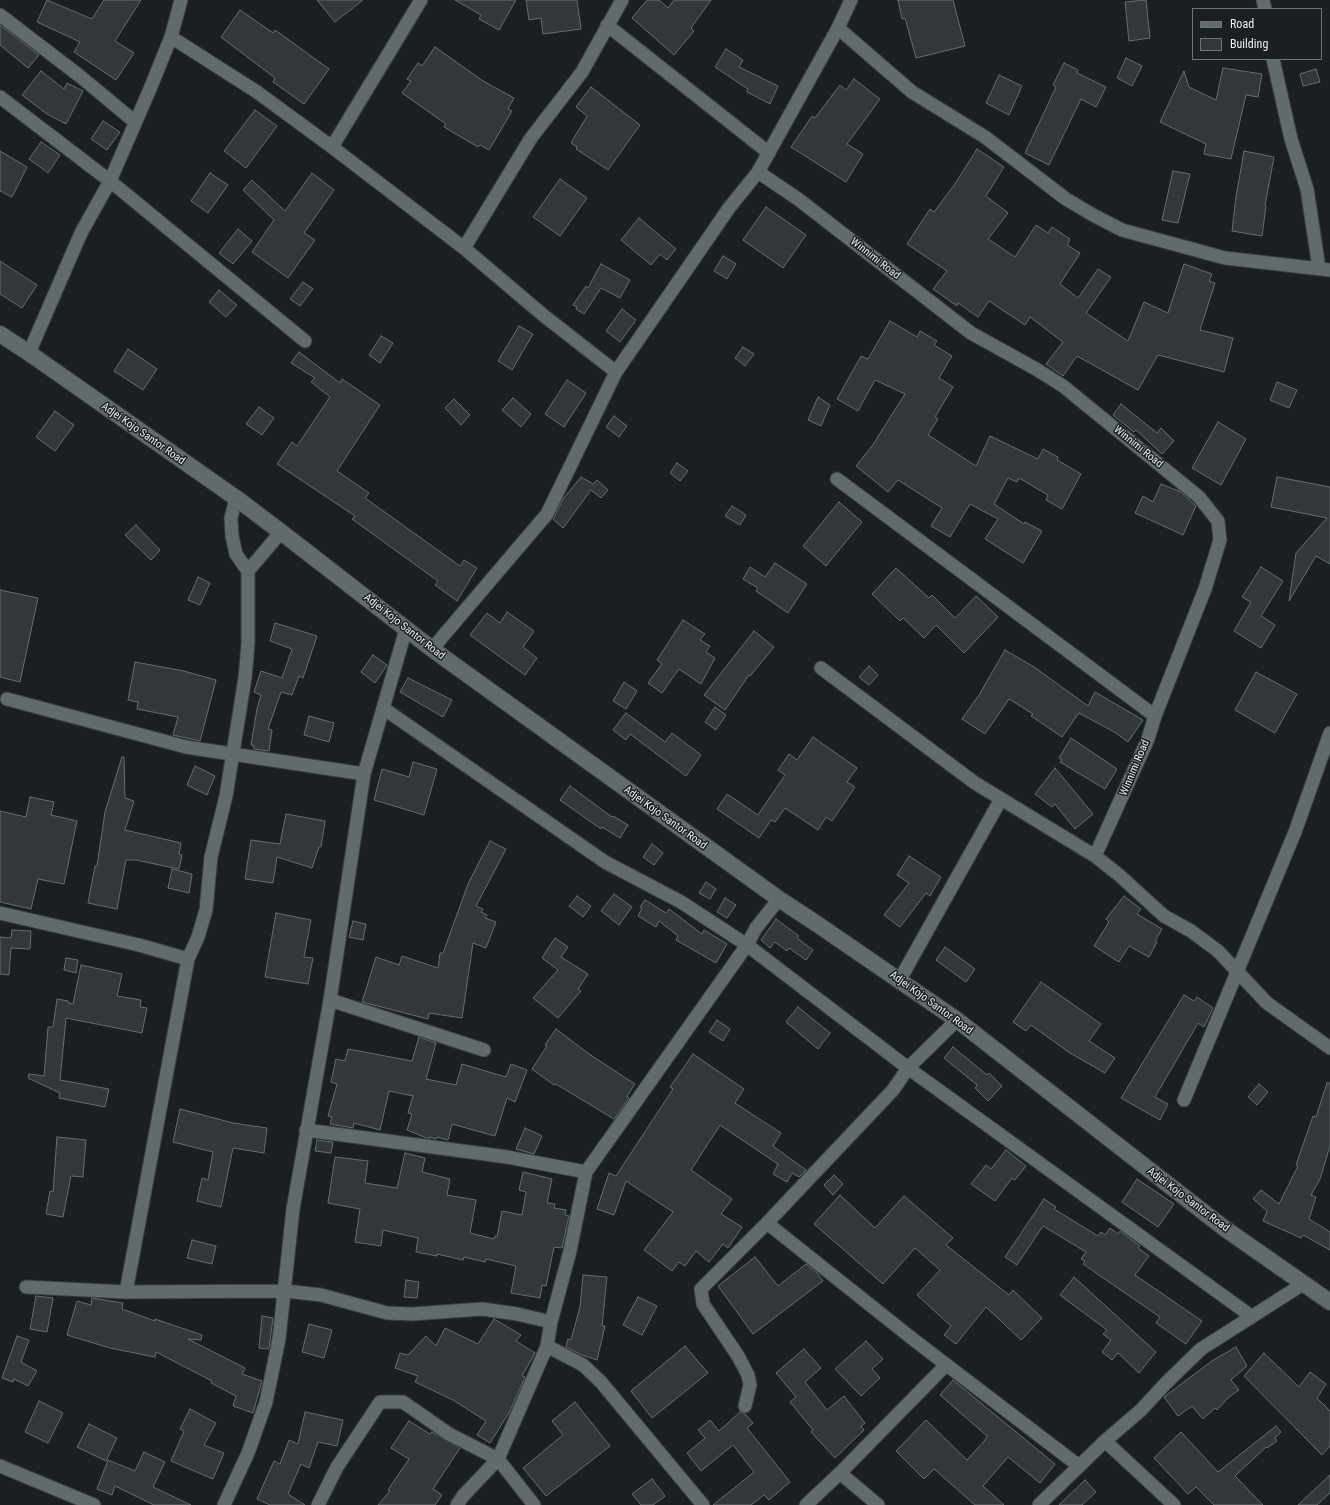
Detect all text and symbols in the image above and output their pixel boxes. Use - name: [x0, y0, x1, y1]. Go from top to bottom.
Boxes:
- legend: [1192, 8, 1322, 60]
- text: Road: [1230, 17, 1254, 31]
- text: Building: [1230, 37, 1268, 51]
- street label: Winnimi Road: [847, 235, 903, 283]
- street label: Adjei Kojo Santor Road: [99, 400, 187, 468]
- street label: Winnimi Road: [1111, 423, 1165, 471]
- street label: Adjei Kojo Santor Road: [361, 591, 447, 663]
- street label: Winnimi Road: [1117, 738, 1153, 798]
- street label: Adjei Kojo Santor Road: [621, 783, 709, 853]
- street label: Adjei Kojo Santor Road: [887, 968, 975, 1038]
- street label: Adjei Kojo Santor Road: [1144, 1165, 1232, 1235]

